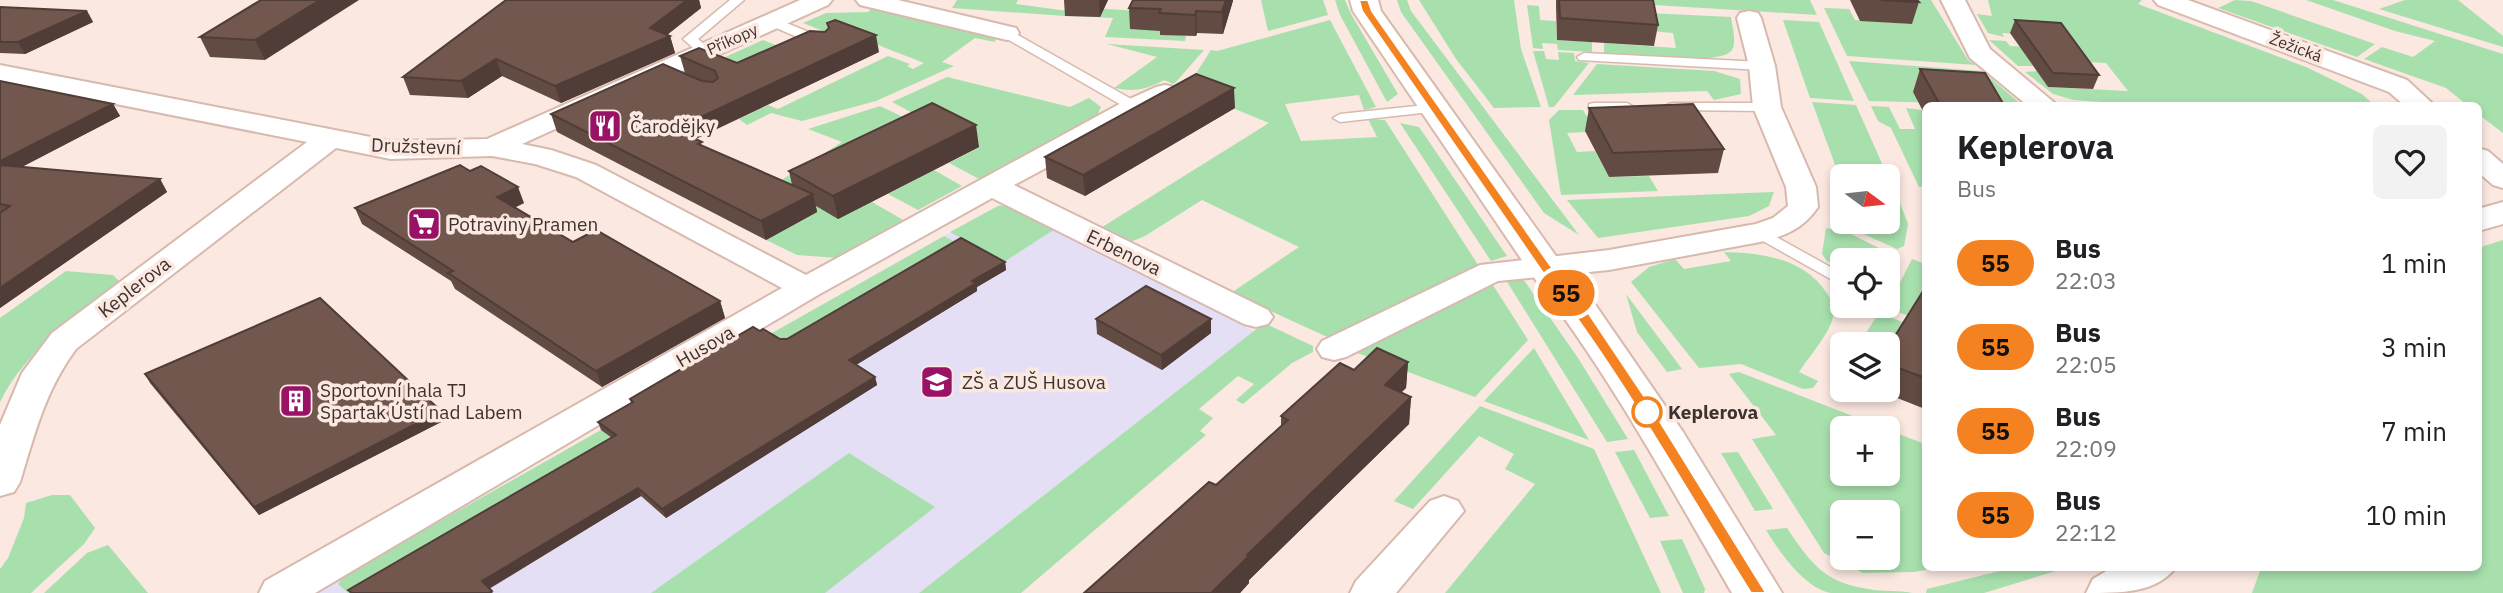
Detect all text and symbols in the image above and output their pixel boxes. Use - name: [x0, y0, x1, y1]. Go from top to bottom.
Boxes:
- street label: Příkopy: [703, 19, 761, 59]
- street label: Žežická: [2267, 28, 2325, 66]
- restaurant icon: Čarodějky: [586, 107, 624, 145]
- place label: Čarodějky: [630, 114, 716, 138]
- text: Keplerova: [1957, 125, 2114, 168]
- button: heart: [2373, 125, 2447, 199]
- street label: Družstevní: [370, 132, 462, 160]
- north arrow: [1830, 164, 1900, 234]
- map controls: [1830, 164, 1900, 570]
- text: Bus: [1957, 173, 1996, 203]
- supermarket icon: Potraviny Pramen: [405, 205, 443, 243]
- place label: Potraviny Pramen: [448, 212, 598, 236]
- street label: Erbenova: [1083, 224, 1165, 280]
- text: Bus: [2055, 231, 2101, 265]
- text: 1 min: [2381, 246, 2447, 280]
- text: 55: [1981, 247, 2010, 279]
- button: locate: [1830, 248, 1900, 318]
- street label: Keplerova: [93, 251, 175, 323]
- text: 22:03: [2055, 265, 2117, 295]
- line badge: 55: [1534, 270, 1598, 316]
- text: 55: [1552, 277, 1580, 309]
- text: Bus: [2055, 315, 2101, 349]
- street label: Husova: [672, 320, 738, 372]
- text: 3 min: [2381, 330, 2447, 364]
- text: 55: [1981, 331, 2010, 363]
- button: layers: [1830, 332, 1900, 402]
- text: 22:05: [2055, 349, 2117, 379]
- school or university icon: ZŠ a ZUŠ Husova: [918, 363, 956, 401]
- place label: ZŠ a ZUŠ Husova: [962, 370, 1106, 394]
- place label: Sportovní hala TJ Spartak Ústí nad Labem: [320, 378, 523, 424]
- building icon: Sportovní hala TJ Spartak Ústí nad Labem: [277, 382, 315, 420]
- marker: Keplerova: [1632, 397, 1662, 427]
- text: Bus: [2055, 399, 2101, 433]
- place label: Keplerova: [1668, 400, 1759, 424]
- text: 7 min: [2381, 414, 2447, 448]
- text: 55: [1981, 415, 2010, 447]
- button: +: [1830, 416, 1900, 486]
- text: 22:09: [2055, 433, 2117, 463]
- text: Bus: [2055, 483, 2101, 517]
- text: 10 min: [2366, 498, 2447, 532]
- text: 55: [1981, 499, 2010, 531]
- button: −: [1830, 500, 1900, 570]
- text: 22:12: [2055, 517, 2117, 547]

